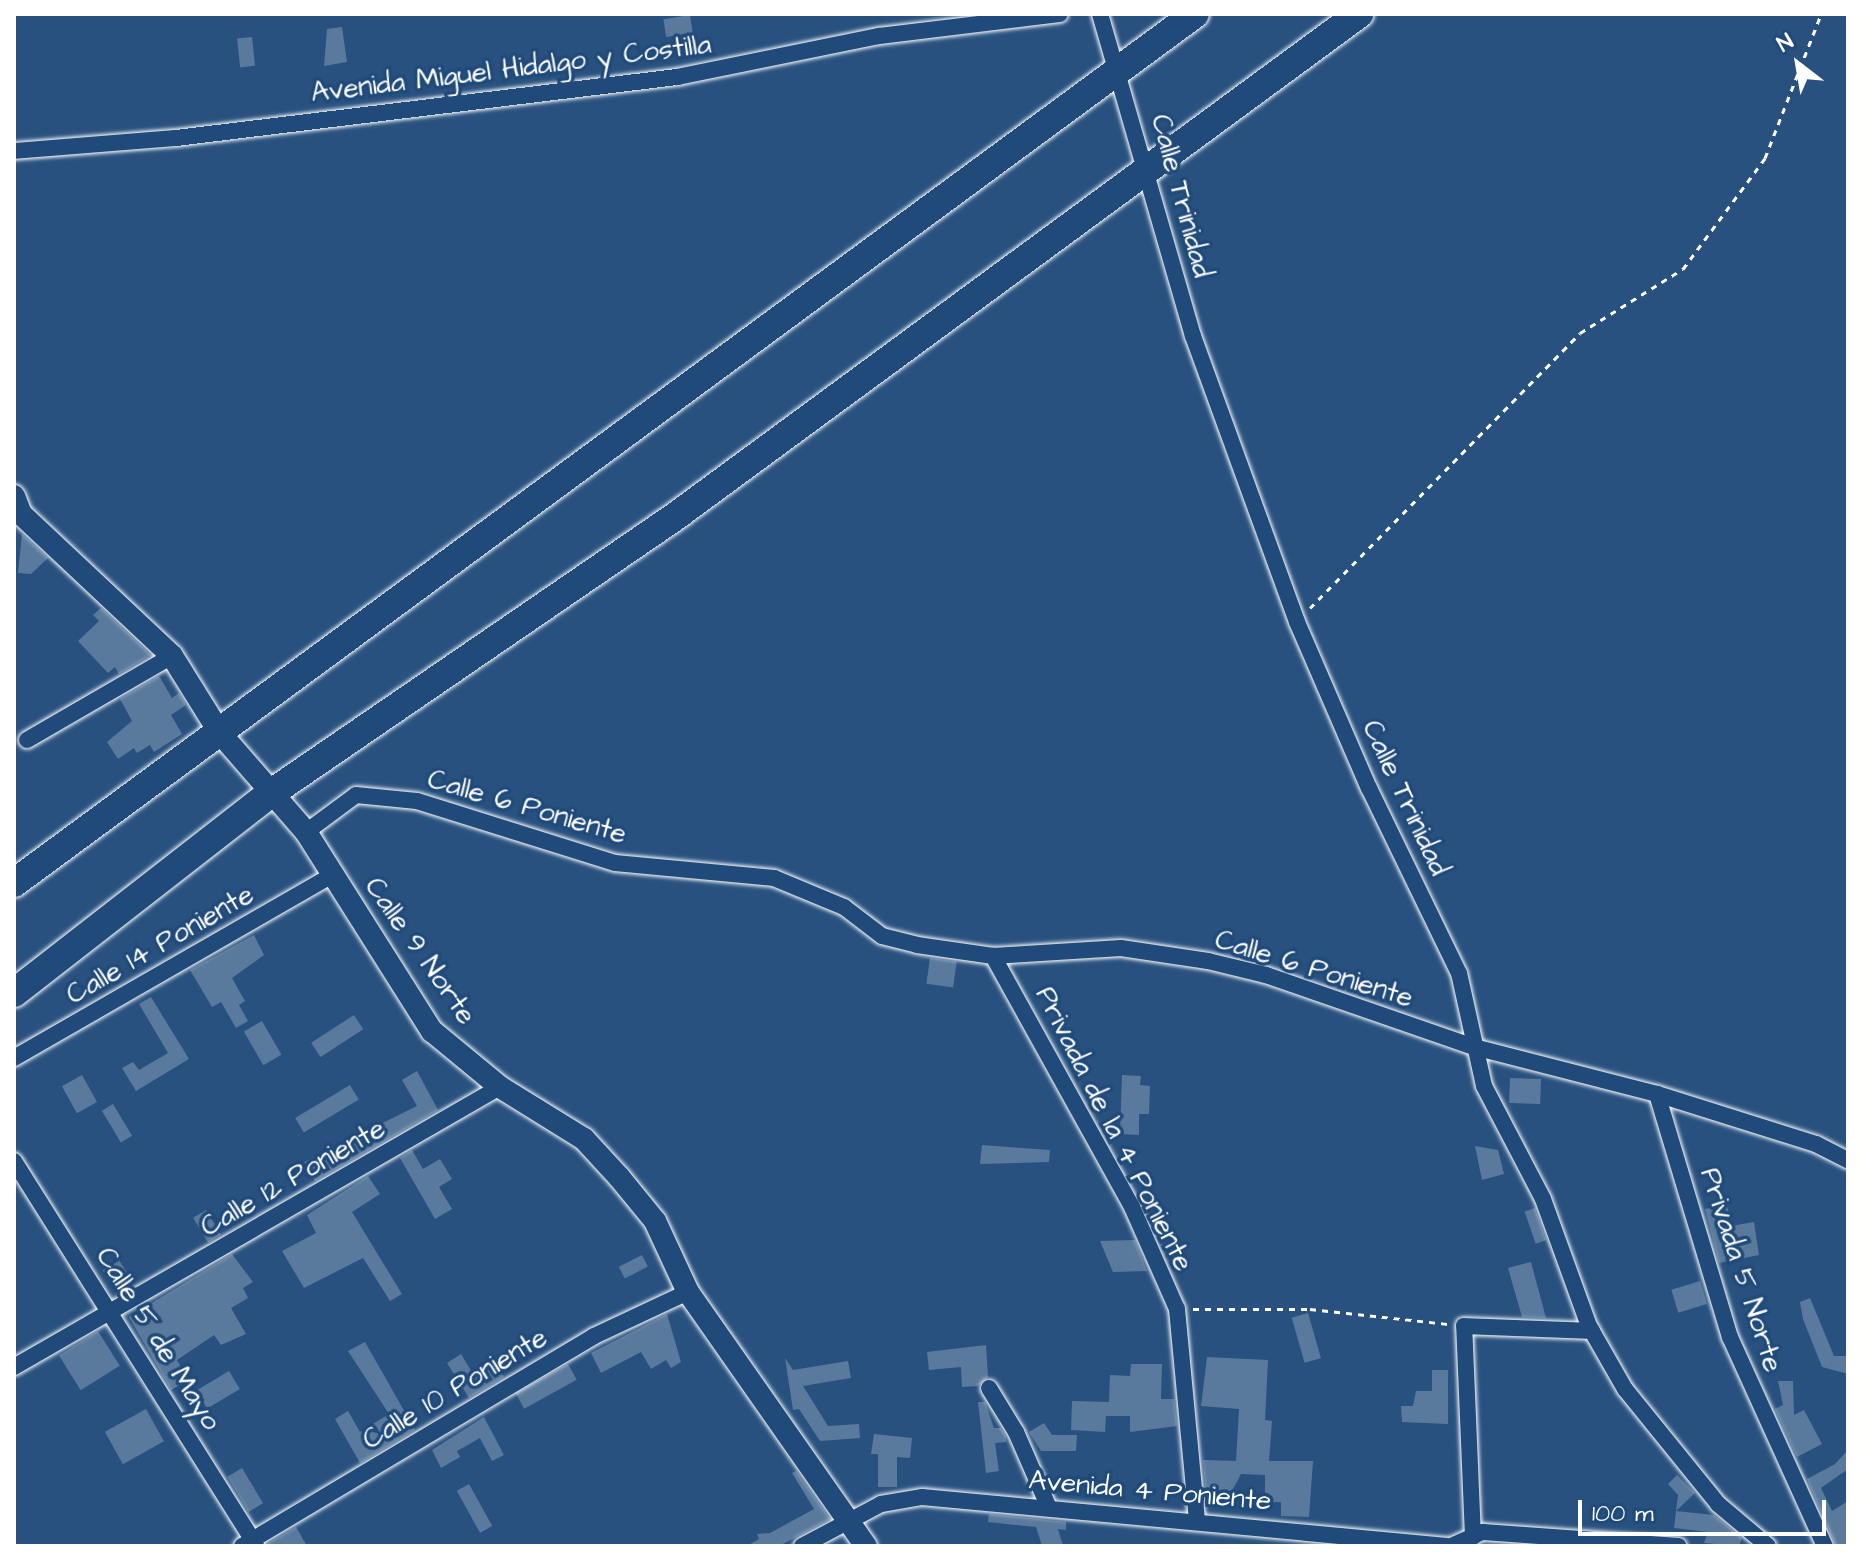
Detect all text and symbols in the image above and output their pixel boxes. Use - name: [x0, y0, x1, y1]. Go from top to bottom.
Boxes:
- north arrow: [1758, 24, 1838, 104]
- text: N: [1771, 26, 1799, 60]
- street label: Avenida Miguel Hidalgo y Costilla: [309, 28, 713, 110]
- street label: Calle Trinidad: [1143, 111, 1219, 281]
- street label: Calle Trinidad: [1354, 715, 1456, 881]
- street label: Calle 6 Poniente: [424, 763, 630, 851]
- street label: Calle 9 Norte: [357, 871, 483, 1031]
- street label: Calle 14 Poniente: [60, 878, 260, 1012]
- street label: Calle 6 Poniente: [1211, 923, 1417, 1015]
- street label: Privada de la 4 Poniente: [1028, 981, 1200, 1277]
- street label: Calle 12 Poniente: [195, 1112, 391, 1244]
- street label: Privada 5 Norte: [1692, 1164, 1790, 1376]
- street label: Calle 5 de Mayo: [88, 1241, 228, 1437]
- street label: Calle 10 Poniente: [357, 1321, 553, 1457]
- street label: Avenida 4 Poniente: [1027, 1464, 1273, 1518]
- scale bar: [1582, 1484, 1830, 1534]
- text: 100 m: [1592, 1497, 1654, 1531]

